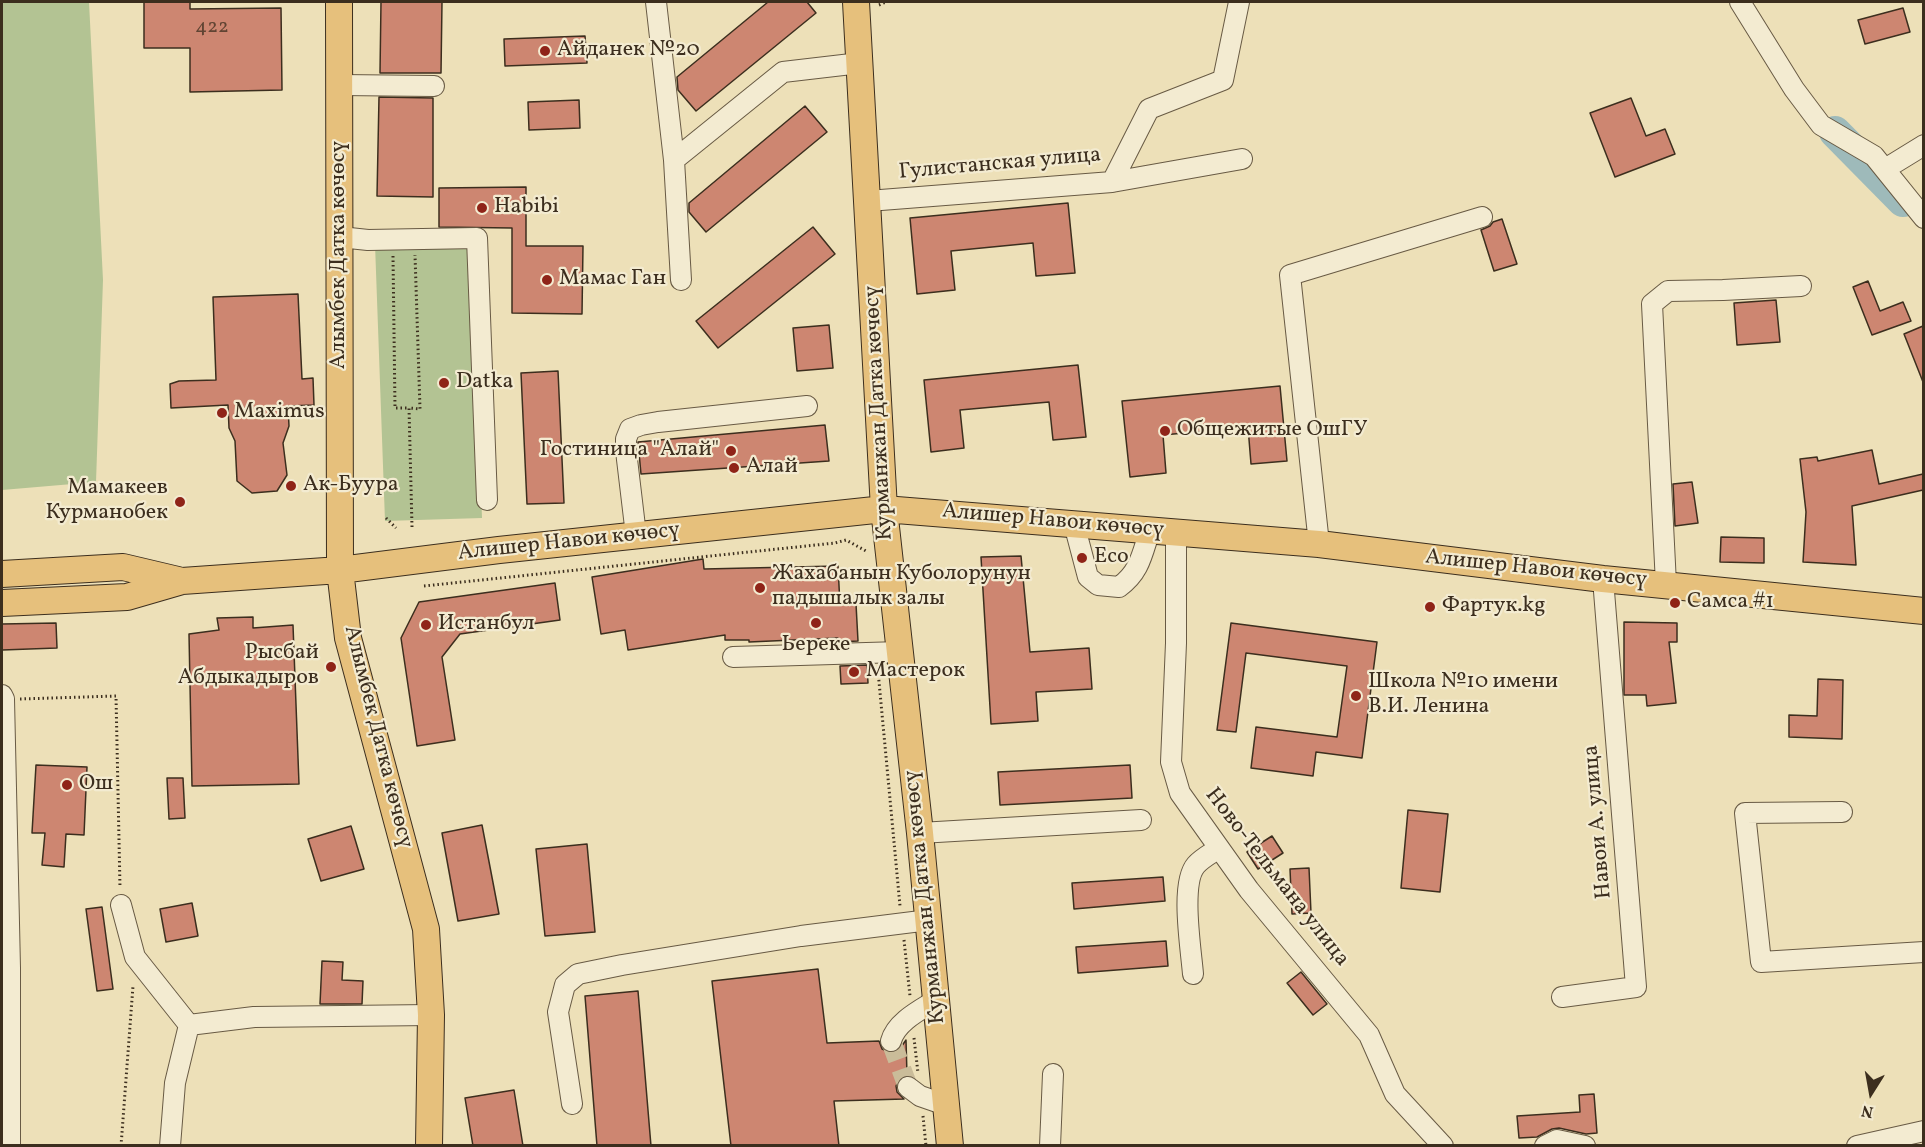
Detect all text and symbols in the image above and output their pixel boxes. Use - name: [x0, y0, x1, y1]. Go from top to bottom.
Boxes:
- house number: 422: [195, 16, 229, 40]
- place label: Айданек №20: [557, 38, 700, 64]
- marker: Айданек №20: [538, 44, 552, 58]
- street label: Алымбек Датка көчөсү: [327, 141, 353, 369]
- street label: Гулистанская улица: [898, 143, 1102, 187]
- place label: Habibi: [494, 195, 559, 221]
- marker: Habibi: [475, 201, 489, 215]
- place label: Мамас Ган: [559, 267, 666, 293]
- marker: Мамас Ган: [540, 273, 554, 287]
- street label: Курманжан Датка көчөсү: [860, 285, 900, 541]
- place label: Datka: [456, 370, 513, 396]
- marker: Datka: [437, 376, 451, 390]
- place label: Maximus: [234, 400, 325, 426]
- marker: Maximus: [215, 406, 229, 420]
- place label: Общежитые ОшГУ: [1177, 418, 1367, 444]
- marker: Общежитые ОшГУ: [1158, 424, 1172, 438]
- place label: Гостиница "Алай": [540, 438, 719, 464]
- marker: Гостиница "Алай": [724, 444, 738, 458]
- place label: Алай: [746, 455, 798, 481]
- marker: Алай: [727, 461, 741, 475]
- place label: Ак-Буура: [303, 473, 399, 499]
- place label: Мамакеев Курманобек: [46, 476, 168, 528]
- marker: Ак-Буура: [284, 479, 298, 493]
- marker: Мамакеев Курманобек: [173, 495, 187, 509]
- street label: Алишер Навои көчөсү: [941, 499, 1165, 545]
- street label: Алишер Навои көчөсү: [457, 518, 681, 568]
- place label: Есо: [1094, 545, 1129, 571]
- street label: Алишер Навои көчөсү: [1424, 545, 1648, 595]
- marker: Есо: [1075, 551, 1089, 565]
- place label: Жахабанын Куболорунун падышалык залы: [772, 562, 1031, 614]
- marker: Жахабанын Куболорунун падышалык залы: [753, 581, 767, 595]
- place label: Самса #1: [1687, 590, 1774, 616]
- place label: Фартук.kg: [1442, 594, 1546, 620]
- marker: Самса #1: [1668, 596, 1682, 610]
- marker: Фартук.kg: [1423, 600, 1437, 614]
- place label: Истанбул: [438, 612, 535, 638]
- marker: Ьереке: [809, 616, 823, 630]
- marker: Истанбул: [419, 618, 433, 632]
- street label: Алымбек Датка көчөсү: [337, 623, 417, 851]
- place label: Ьереке: [782, 633, 850, 659]
- place label: Рысбай Абдыкадыров: [178, 641, 319, 692]
- place label: Мастерок: [866, 659, 965, 685]
- marker: Рысбай Абдыкадыров: [324, 660, 338, 674]
- marker: Мастерок: [847, 665, 861, 679]
- place label: Школа №10 имени В.И. Ленина: [1368, 670, 1558, 722]
- marker: Школа №10 имени В.И. Ленина: [1349, 689, 1363, 703]
- street label: Навои А. улица: [1579, 744, 1619, 900]
- street label: Курманжан Датка көчөсү: [900, 769, 952, 1025]
- place label: Ош: [79, 772, 113, 798]
- marker: Ош: [60, 778, 74, 792]
- street label: Ново-Тельмана улица: [1198, 783, 1354, 973]
- north arrow: [1841, 1063, 1901, 1123]
- text: N: [1860, 1099, 1875, 1123]

